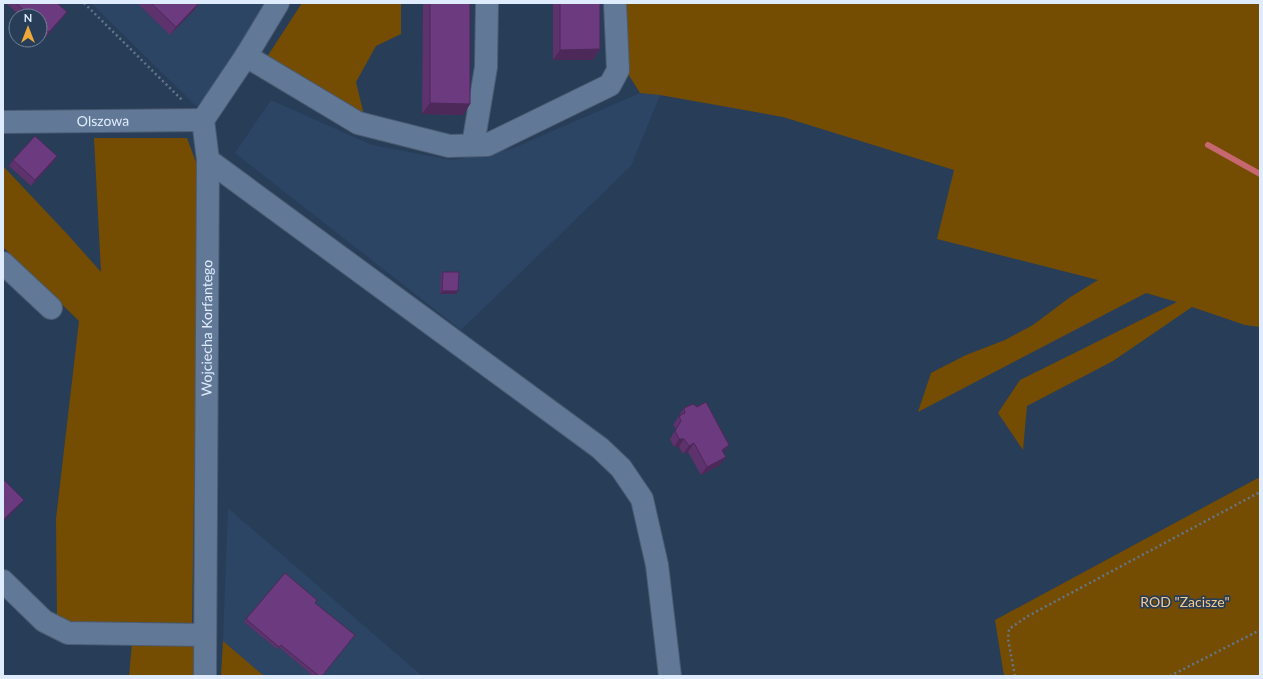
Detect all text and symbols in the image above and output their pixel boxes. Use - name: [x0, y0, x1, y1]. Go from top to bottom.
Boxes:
- north arrow: [8, 8, 48, 48]
- text: N: [24, 11, 32, 24]
- street label: Olszowa: [77, 112, 129, 129]
- street label: Wojciecha Korfantego: [198, 260, 215, 396]
- park label: ROD "Zacisze": [1140, 593, 1230, 610]

